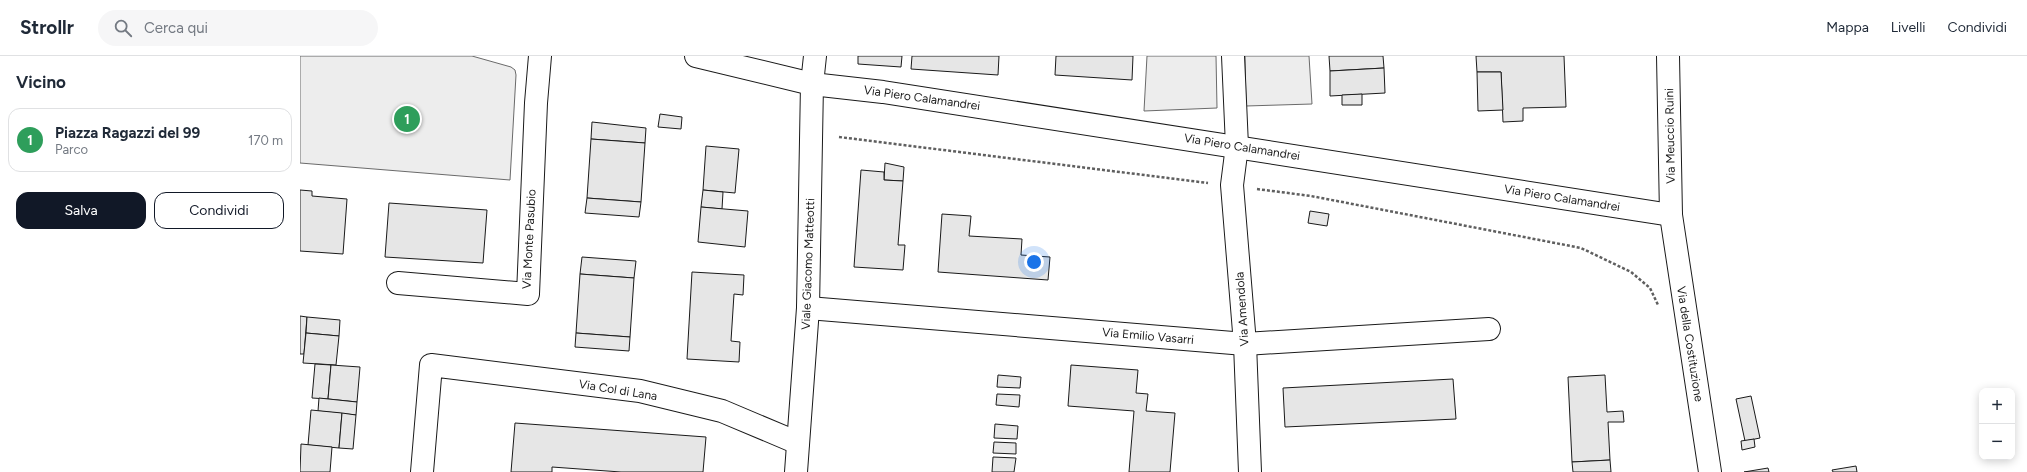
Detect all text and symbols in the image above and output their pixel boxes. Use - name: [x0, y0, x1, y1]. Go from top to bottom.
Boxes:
- search box: [98, 10, 378, 46]
- text: Strollr: [20, 16, 74, 39]
- icon: search: [112, 17, 134, 39]
- text: Cerca qui: [144, 19, 208, 37]
- text: Mappa: [1826, 19, 1869, 36]
- text: Livelli: [1891, 19, 1926, 36]
- text: Condividi: [1948, 19, 2007, 36]
- text: Vicino: [16, 72, 66, 92]
- street label: Via Piero Calamandrei: [863, 83, 981, 113]
- street label: Via Meuccio Ruini: [1662, 88, 1678, 184]
- pin: 1: [394, 104, 420, 134]
- text: Piazza Ragazzi del 99: [55, 124, 200, 142]
- street label: Via Piero Calamandrei: [1183, 131, 1301, 163]
- text: 1: [27, 133, 33, 148]
- text: 170 m: [248, 133, 283, 148]
- text: Parco: [55, 142, 88, 157]
- street label: Via Piero Calamandrei: [1503, 182, 1621, 214]
- street label: Via Monte Pasubio: [519, 189, 539, 289]
- button: Salva: [16, 192, 146, 229]
- button: Condividi: [154, 192, 284, 229]
- street label: Viale Giacomo Matteotti: [799, 198, 817, 330]
- your location: [1024, 252, 1044, 272]
- street label: Via Amendola: [1232, 271, 1252, 347]
- street label: Via della Costituzione: [1674, 285, 1706, 403]
- street label: Via Emilio Vasarri: [1101, 325, 1195, 347]
- street label: Via Col di Lana: [578, 377, 658, 403]
- map controls: [1979, 388, 2015, 460]
- button: +: [1979, 388, 2015, 424]
- button: −: [1979, 424, 2015, 460]

